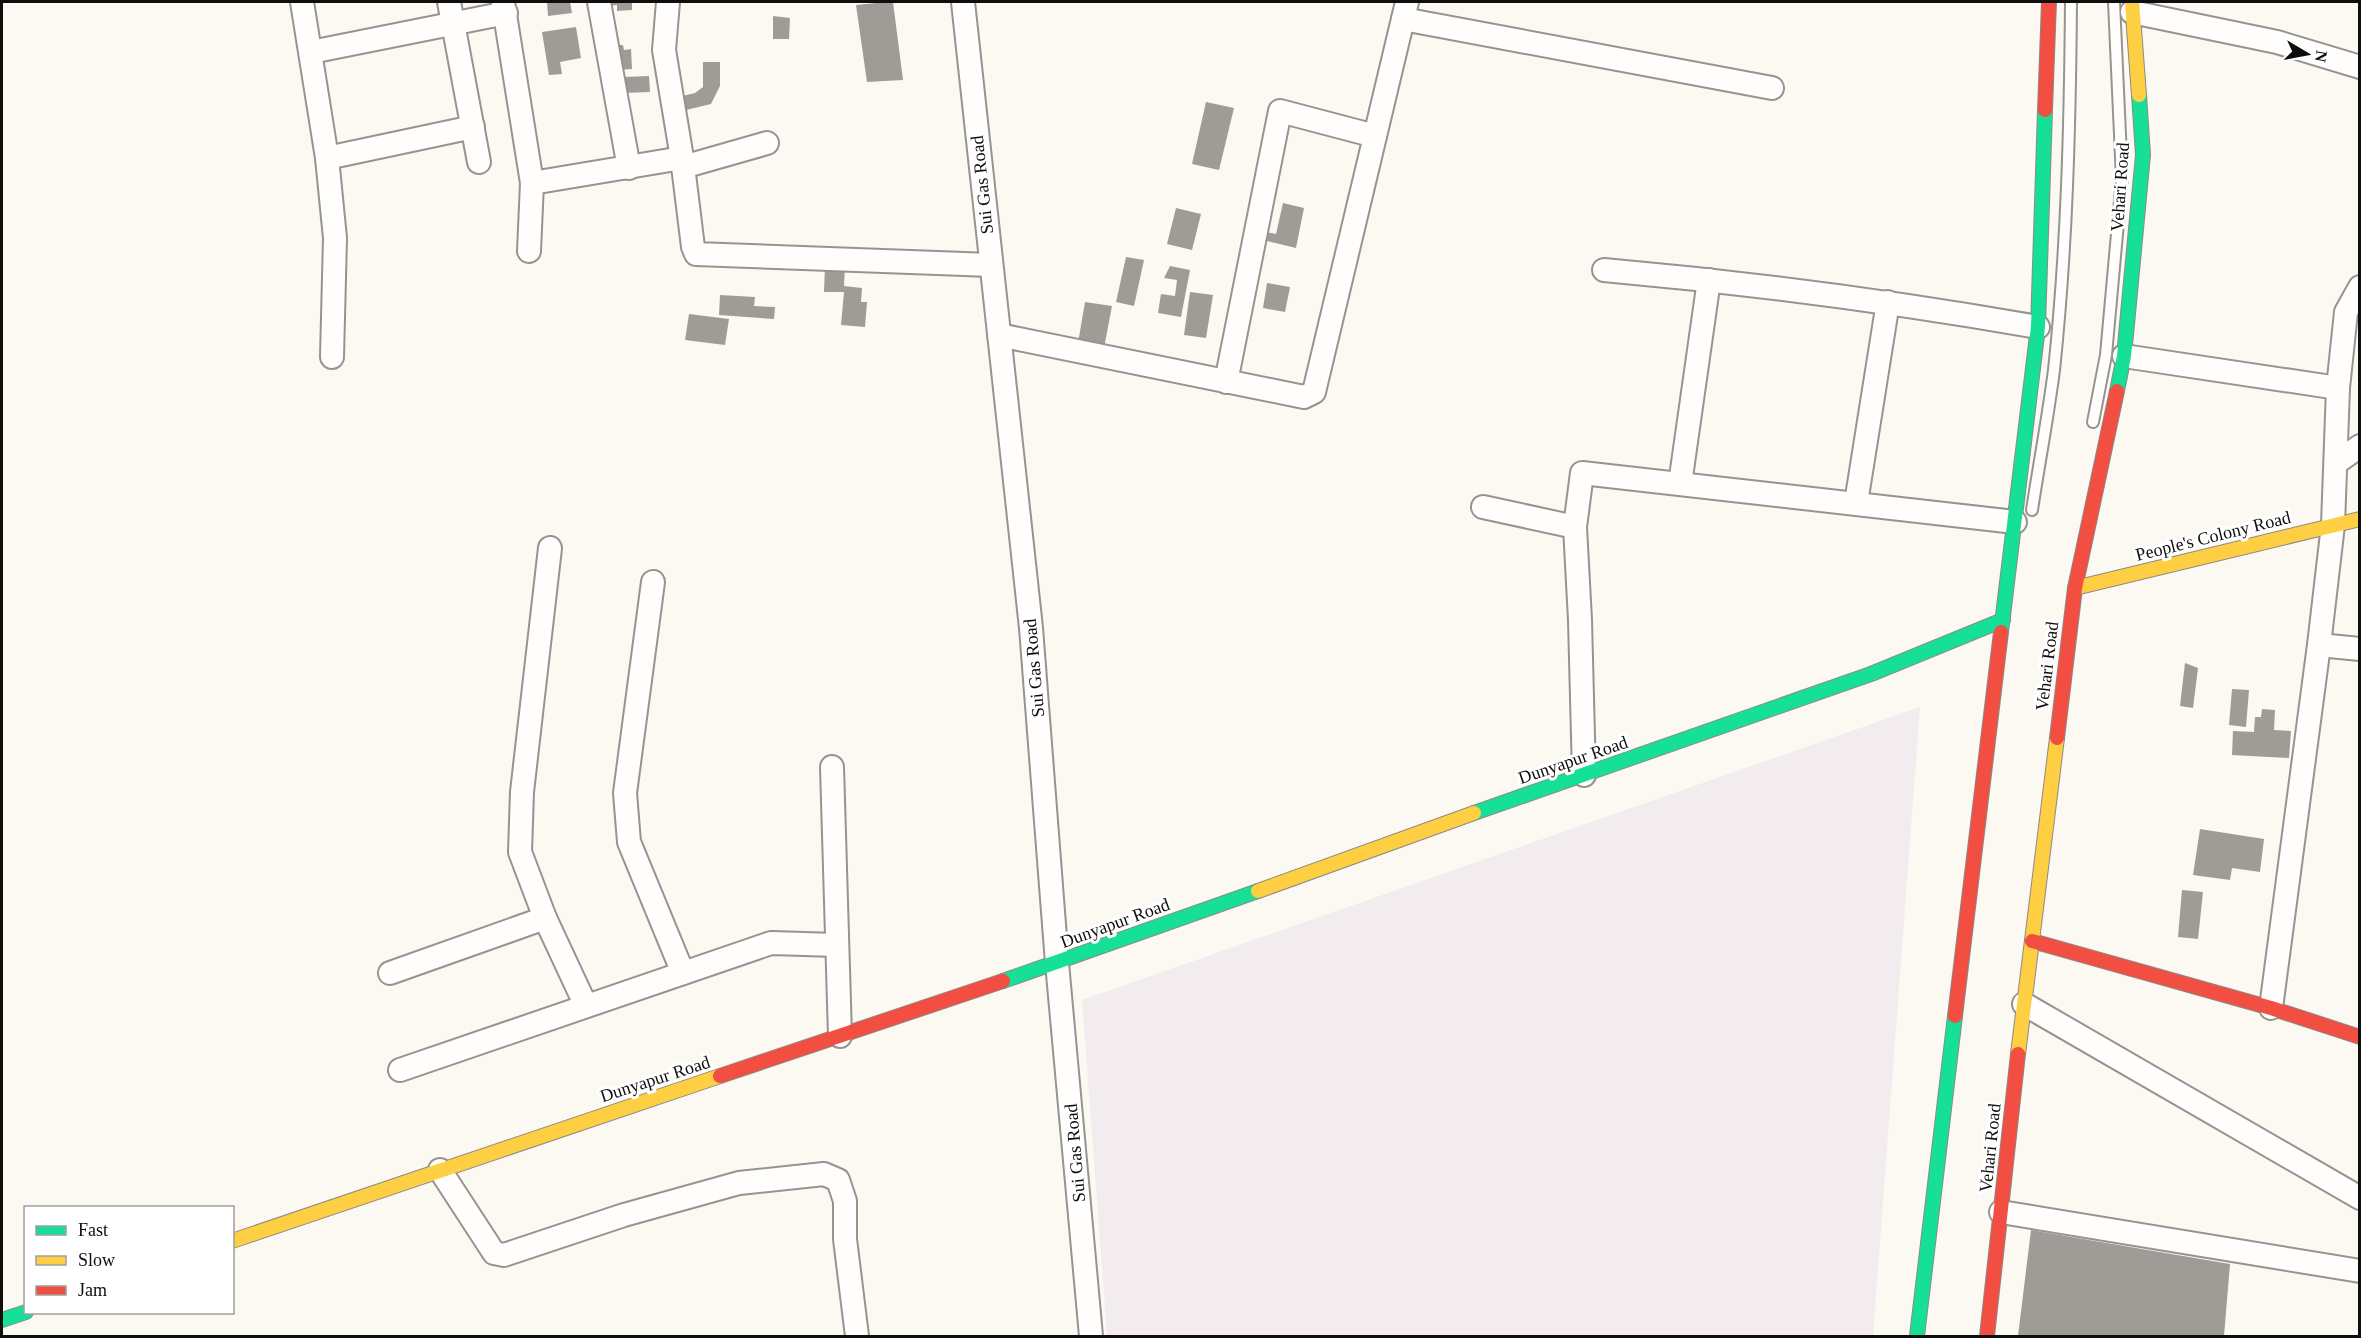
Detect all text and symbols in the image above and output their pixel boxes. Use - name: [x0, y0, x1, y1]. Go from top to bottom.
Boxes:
- north arrow: [2277, 24, 2337, 84]
- text: N: [2312, 49, 2331, 64]
- street label: Sui Gas Road: [967, 135, 997, 235]
- street label: Vehari Road: [2107, 142, 2133, 232]
- street label: People's Colony Road: [2133, 507, 2293, 565]
- street label: Sui Gas Road: [1020, 618, 1048, 718]
- street label: Vehari Road: [2032, 620, 2062, 712]
- street label: Dunyapur Road: [1516, 732, 1630, 788]
- street label: Dunyapur Road: [1058, 894, 1172, 952]
- street label: Dunyapur Road: [597, 1052, 713, 1106]
- street label: Vehari Road: [1975, 1102, 2005, 1194]
- street label: Sui Gas Road: [1061, 1103, 1089, 1203]
- legend: [24, 1206, 234, 1314]
- text: Fast: [78, 1220, 108, 1240]
- text: Slow: [78, 1250, 115, 1270]
- text: Jam: [78, 1280, 107, 1300]

